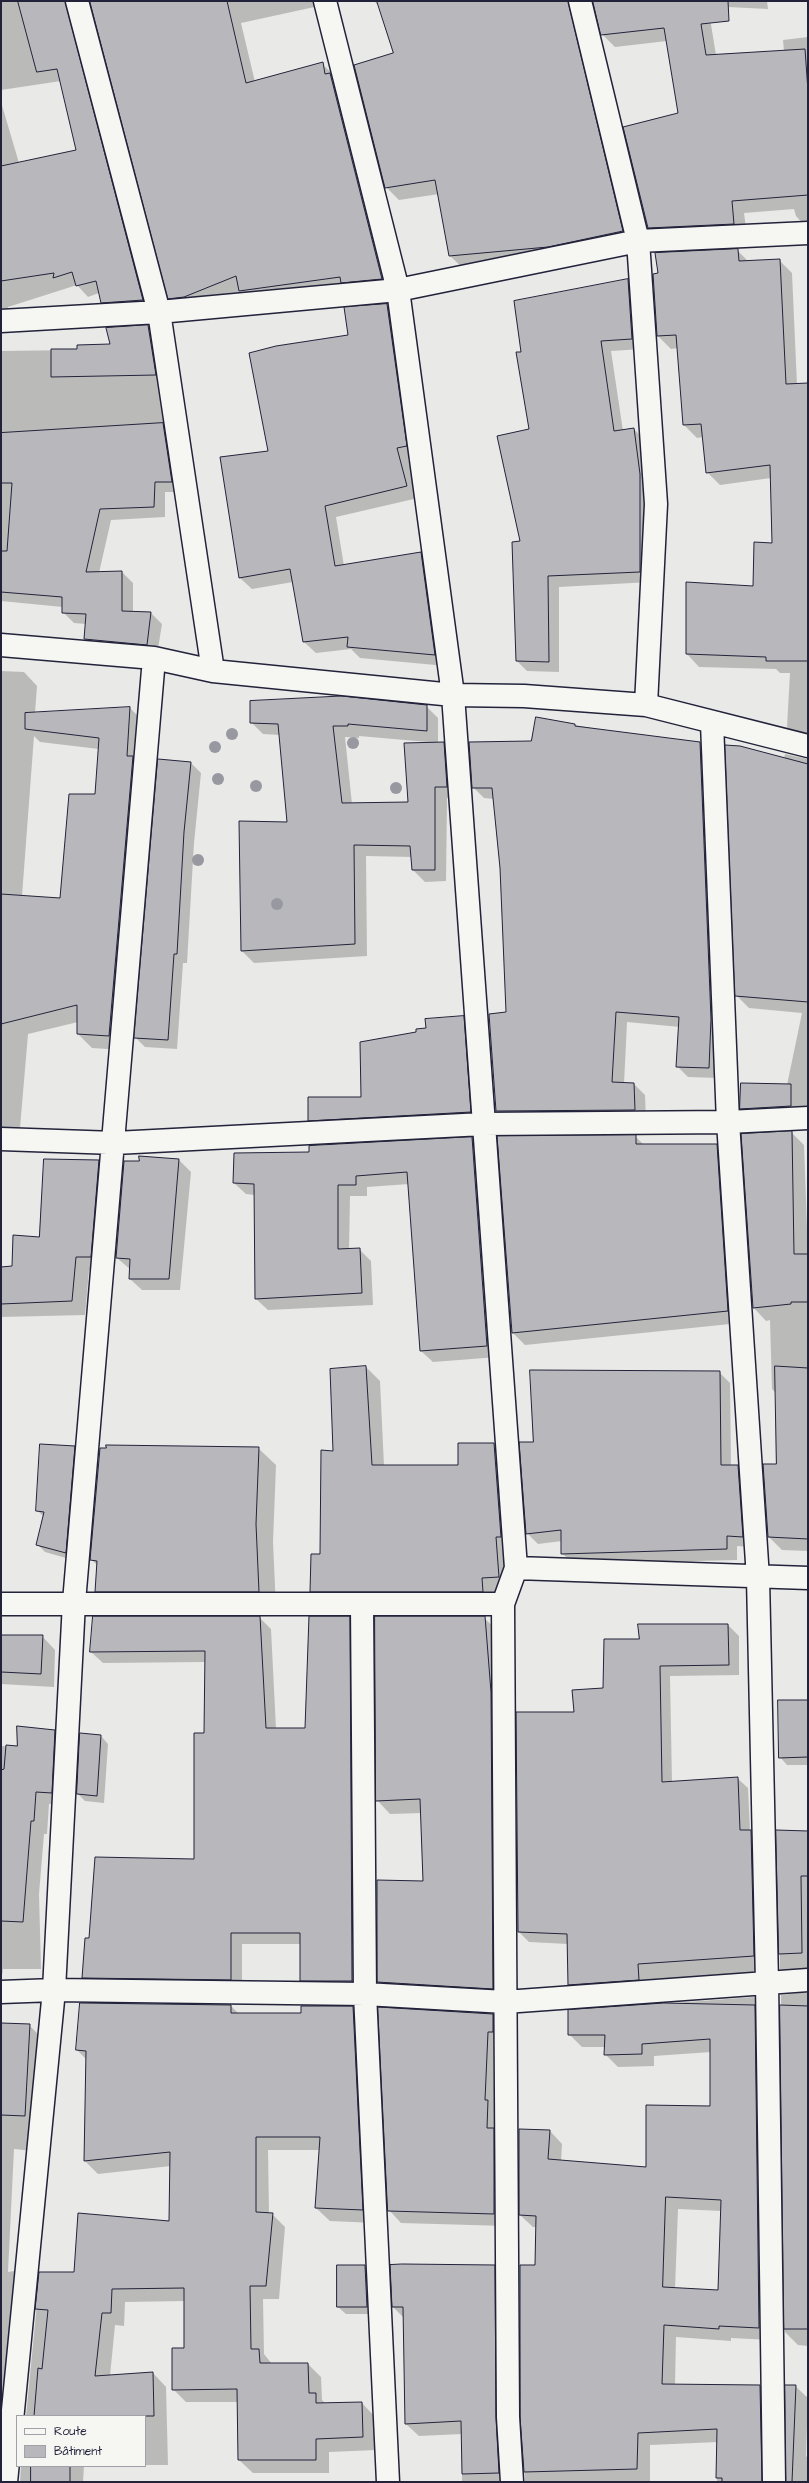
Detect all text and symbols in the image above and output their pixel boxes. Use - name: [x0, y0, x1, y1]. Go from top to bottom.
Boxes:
- legend: [16, 2415, 146, 2467]
- text: Route: [54, 2423, 87, 2440]
- text: Bâtiment: [54, 2443, 102, 2460]

